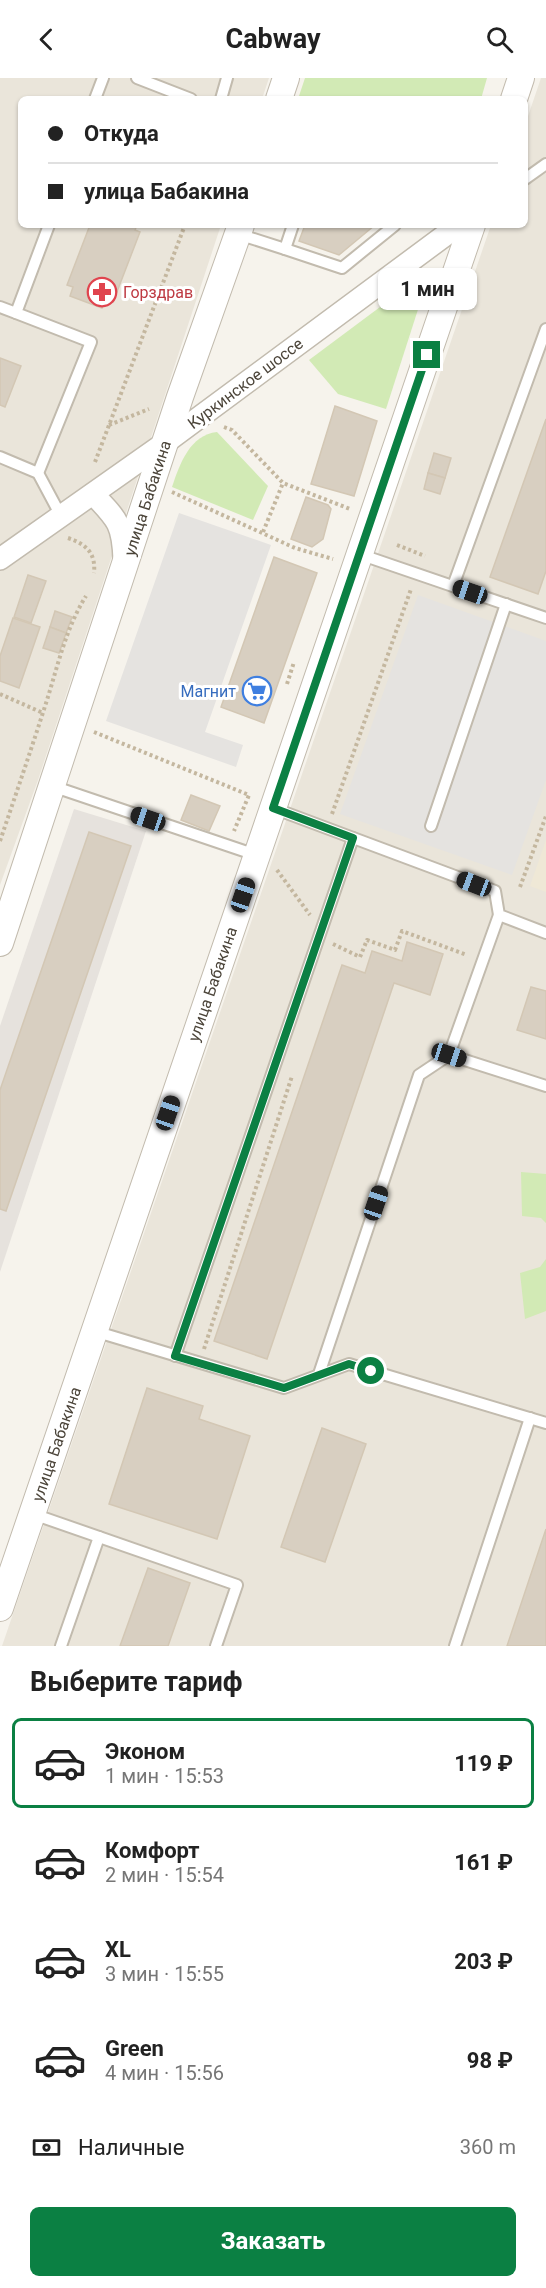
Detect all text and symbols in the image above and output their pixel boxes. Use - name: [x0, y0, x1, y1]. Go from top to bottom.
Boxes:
- icon: back: [30, 23, 63, 56]
- text: Cabway: [226, 23, 320, 55]
- icon: search: [483, 23, 516, 56]
- text: Откуда: [84, 121, 159, 146]
- text: улица Бабакина: [84, 179, 249, 204]
- callout: 1 мин: [378, 268, 476, 310]
- pharmacy icon: Горздрав: [86, 276, 118, 308]
- text: 1 мин: [400, 277, 455, 301]
- place label: Горздрав: [123, 283, 193, 302]
- street label: Куркинское шоссе: [184, 334, 307, 433]
- route end: [413, 341, 440, 368]
- street label: улица Бабакина: [120, 438, 175, 558]
- car: [450, 578, 490, 606]
- supermarket icon: Магнит: [241, 675, 273, 707]
- place label: Магнит: [180, 682, 236, 701]
- car: [128, 805, 168, 833]
- car: [454, 869, 494, 899]
- car: [229, 875, 257, 915]
- street label: улица Бабакина: [184, 924, 241, 1044]
- car: [429, 1041, 469, 1069]
- car: [154, 1093, 182, 1133]
- car: [362, 1183, 390, 1223]
- route start: [357, 1357, 384, 1384]
- street label: улица Бабакина: [28, 1384, 85, 1504]
- text: Выберите тариф: [30, 1666, 242, 1698]
- icon: car: [33, 1736, 87, 1790]
- text: Эконом: [105, 1739, 185, 1764]
- text: 119 ₽: [454, 1751, 513, 1776]
- text: 1 мин · 15:53: [105, 1764, 224, 1788]
- icon: car: [33, 1835, 87, 1889]
- text: Комфорт: [105, 1838, 200, 1863]
- text: 161 ₽: [454, 1850, 513, 1875]
- text: 2 мин · 15:54: [105, 1863, 224, 1887]
- icon: car: [33, 1934, 87, 1988]
- text: XL: [105, 1937, 131, 1962]
- text: 203 ₽: [454, 1949, 513, 1974]
- text: 3 мин · 15:55: [105, 1962, 224, 1986]
- icon: car: [33, 2033, 87, 2087]
- text: Green: [105, 2036, 164, 2061]
- text: 98 ₽: [467, 2048, 513, 2073]
- text: 4 мин · 15:56: [105, 2061, 224, 2085]
- icon: cash: [30, 2131, 63, 2164]
- text: Наличные: [78, 2135, 184, 2160]
- text: 360 m: [460, 2135, 516, 2159]
- button: Заказать: [30, 2207, 516, 2276]

